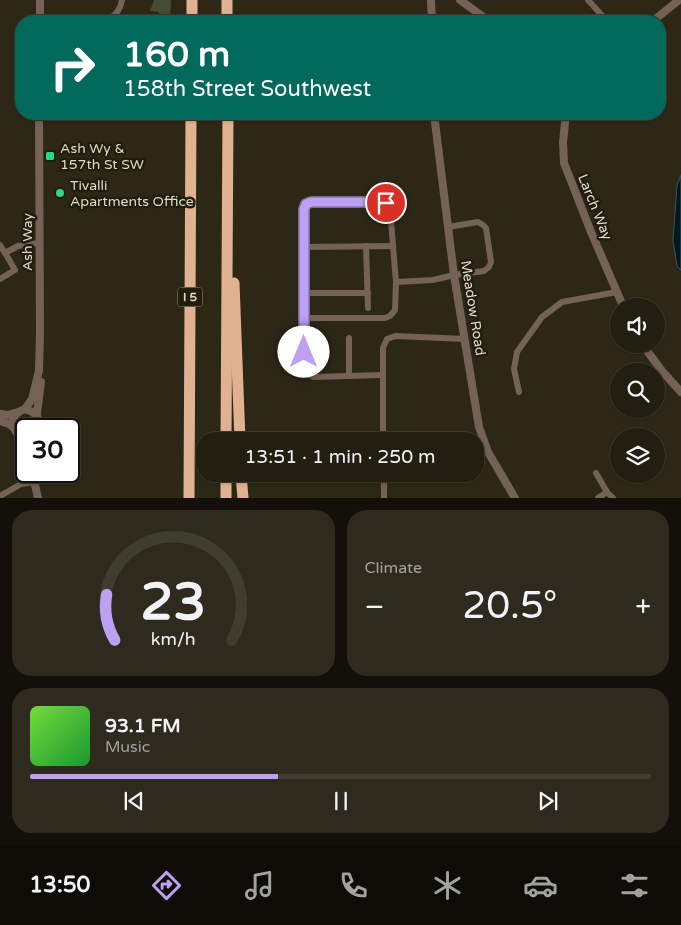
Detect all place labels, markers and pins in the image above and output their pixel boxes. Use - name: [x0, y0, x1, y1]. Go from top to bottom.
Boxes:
- place label: Ash Wy & 157th St SW: [60, 140, 144, 173]
- marker: Ash Wy & 157th St SW: [44, 150, 56, 162]
- place label: Tivalli Apartments Office: [70, 177, 194, 210]
- pin: [365, 182, 407, 224]
- marker: Tivalli Apartments Office: [54, 187, 66, 199]

